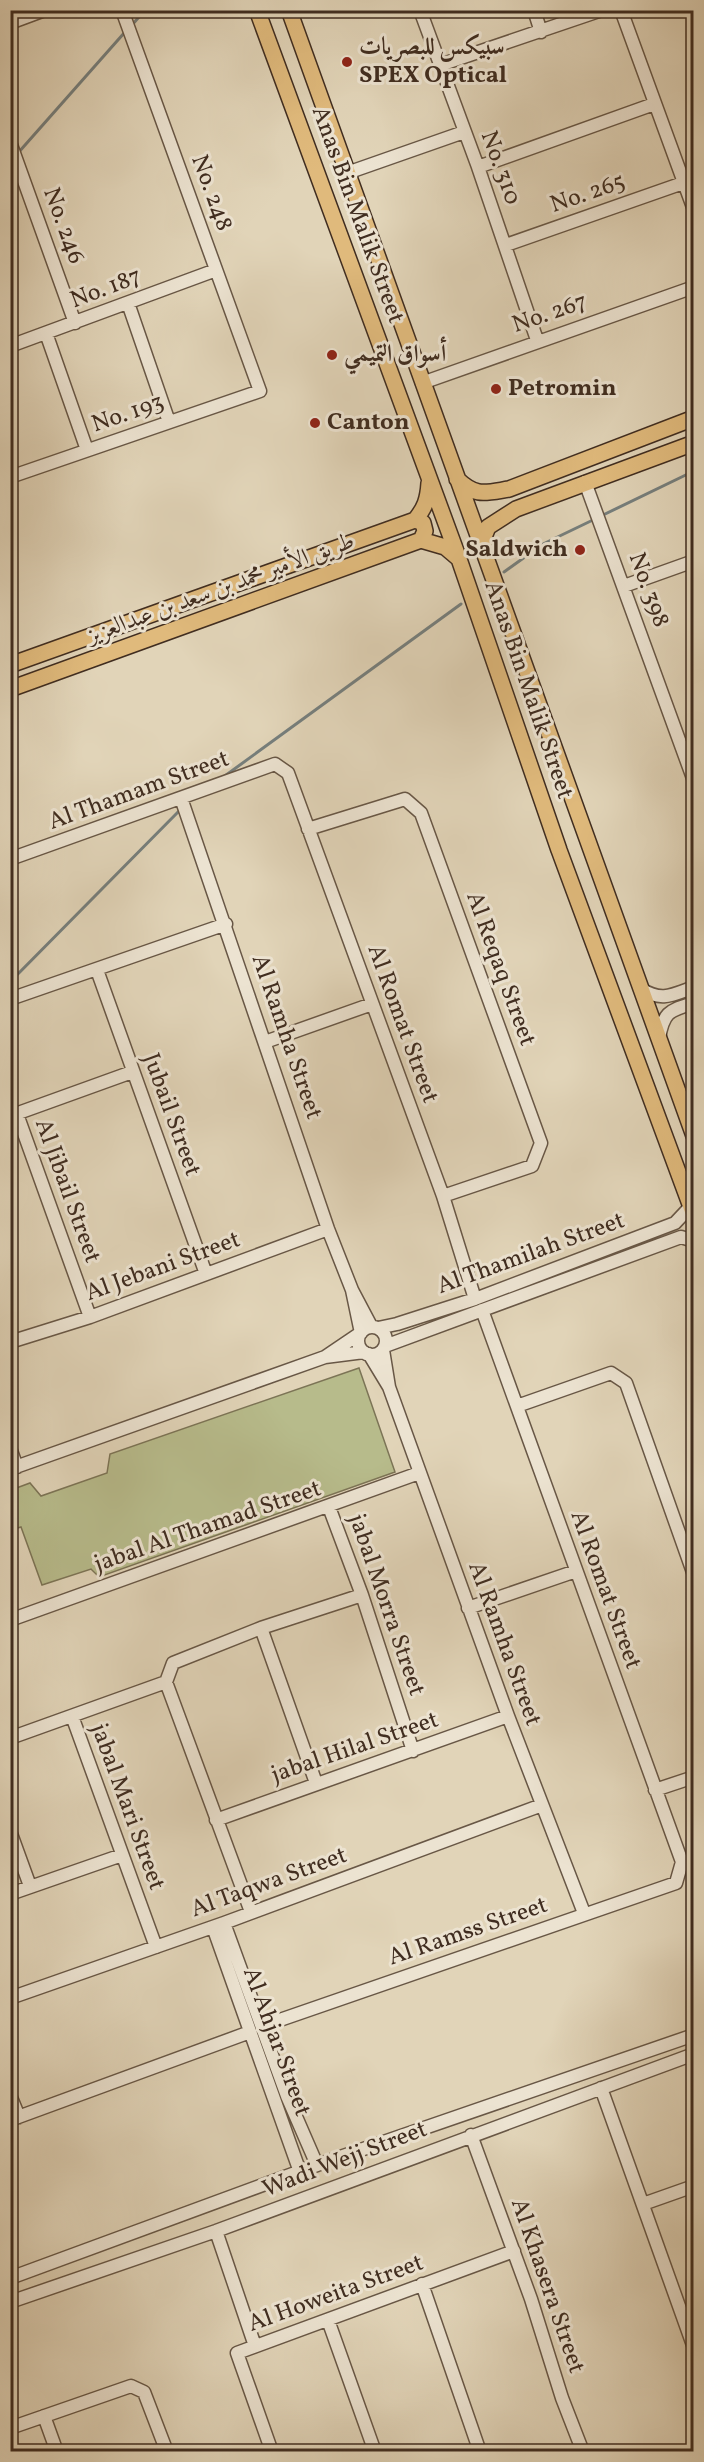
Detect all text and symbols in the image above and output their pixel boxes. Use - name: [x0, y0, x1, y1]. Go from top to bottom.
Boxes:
- place label: سبيكس للبصريات SPEX Optical: [359, 31, 507, 93]
- marker: سبيكس للبصريات SPEX Optical: [340, 55, 354, 69]
- street label: Anas Bin Malik Street: [302, 102, 412, 328]
- street label: No. 310: [471, 126, 529, 210]
- street label: No. 248: [182, 150, 240, 236]
- street label: No. 265: [546, 165, 630, 223]
- street label: No. 246: [33, 183, 93, 269]
- street label: No. 187: [65, 260, 147, 318]
- street label: No. 267: [508, 285, 592, 343]
- place label: أسواق التميمي: [344, 336, 447, 375]
- marker: أسواق التميمي: [325, 348, 339, 362]
- place label: Petromin: [508, 372, 617, 406]
- marker: Petromin: [489, 382, 503, 396]
- street label: No. 193: [87, 386, 169, 442]
- place label: Canton: [327, 406, 410, 440]
- marker: Canton: [308, 416, 322, 430]
- street label: طريق الأمير محمد بن سعد بن عبدالعزيز: [79, 524, 360, 654]
- place label: Saldwich: [465, 533, 568, 567]
- marker: Saldwich: [573, 543, 587, 557]
- street label: No. 398: [619, 548, 677, 632]
- street label: Anas Bin Malik Street: [475, 576, 581, 804]
- street label: Al Thamam Street: [44, 743, 234, 839]
- street label: Al Reqaq Street: [456, 887, 544, 1051]
- street label: Al Romat Street: [358, 940, 446, 1108]
- street label: Al Ramha Street: [242, 950, 330, 1124]
- street label: Jubail Street: [133, 1049, 209, 1181]
- street label: Al Jibail Street: [25, 1114, 109, 1268]
- street label: Al Thamilah Street: [432, 1204, 630, 1304]
- street label: Al Jebani Street: [81, 1223, 245, 1311]
- street label: jabal Al Thamad Street: [90, 1472, 326, 1582]
- street label: Al Romat Street: [561, 1506, 649, 1674]
- street label: jabal Morra Street: [339, 1510, 433, 1700]
- street label: Al Ramha Street: [459, 1557, 549, 1731]
- street label: jabal Hilal Street: [267, 1703, 443, 1793]
- street label: jabal Mari Street: [81, 1719, 173, 1895]
- street label: Al Taqwa Street: [186, 1839, 352, 1927]
- street label: Al Ramss Street: [384, 1889, 552, 1975]
- street label: Al Ahjar Street: [233, 1963, 319, 2121]
- street label: Wadi Wejj Street: [258, 2113, 432, 2207]
- street label: Al Khasera Street: [501, 2194, 593, 2378]
- street label: Al Howeita Street: [243, 2246, 429, 2342]

